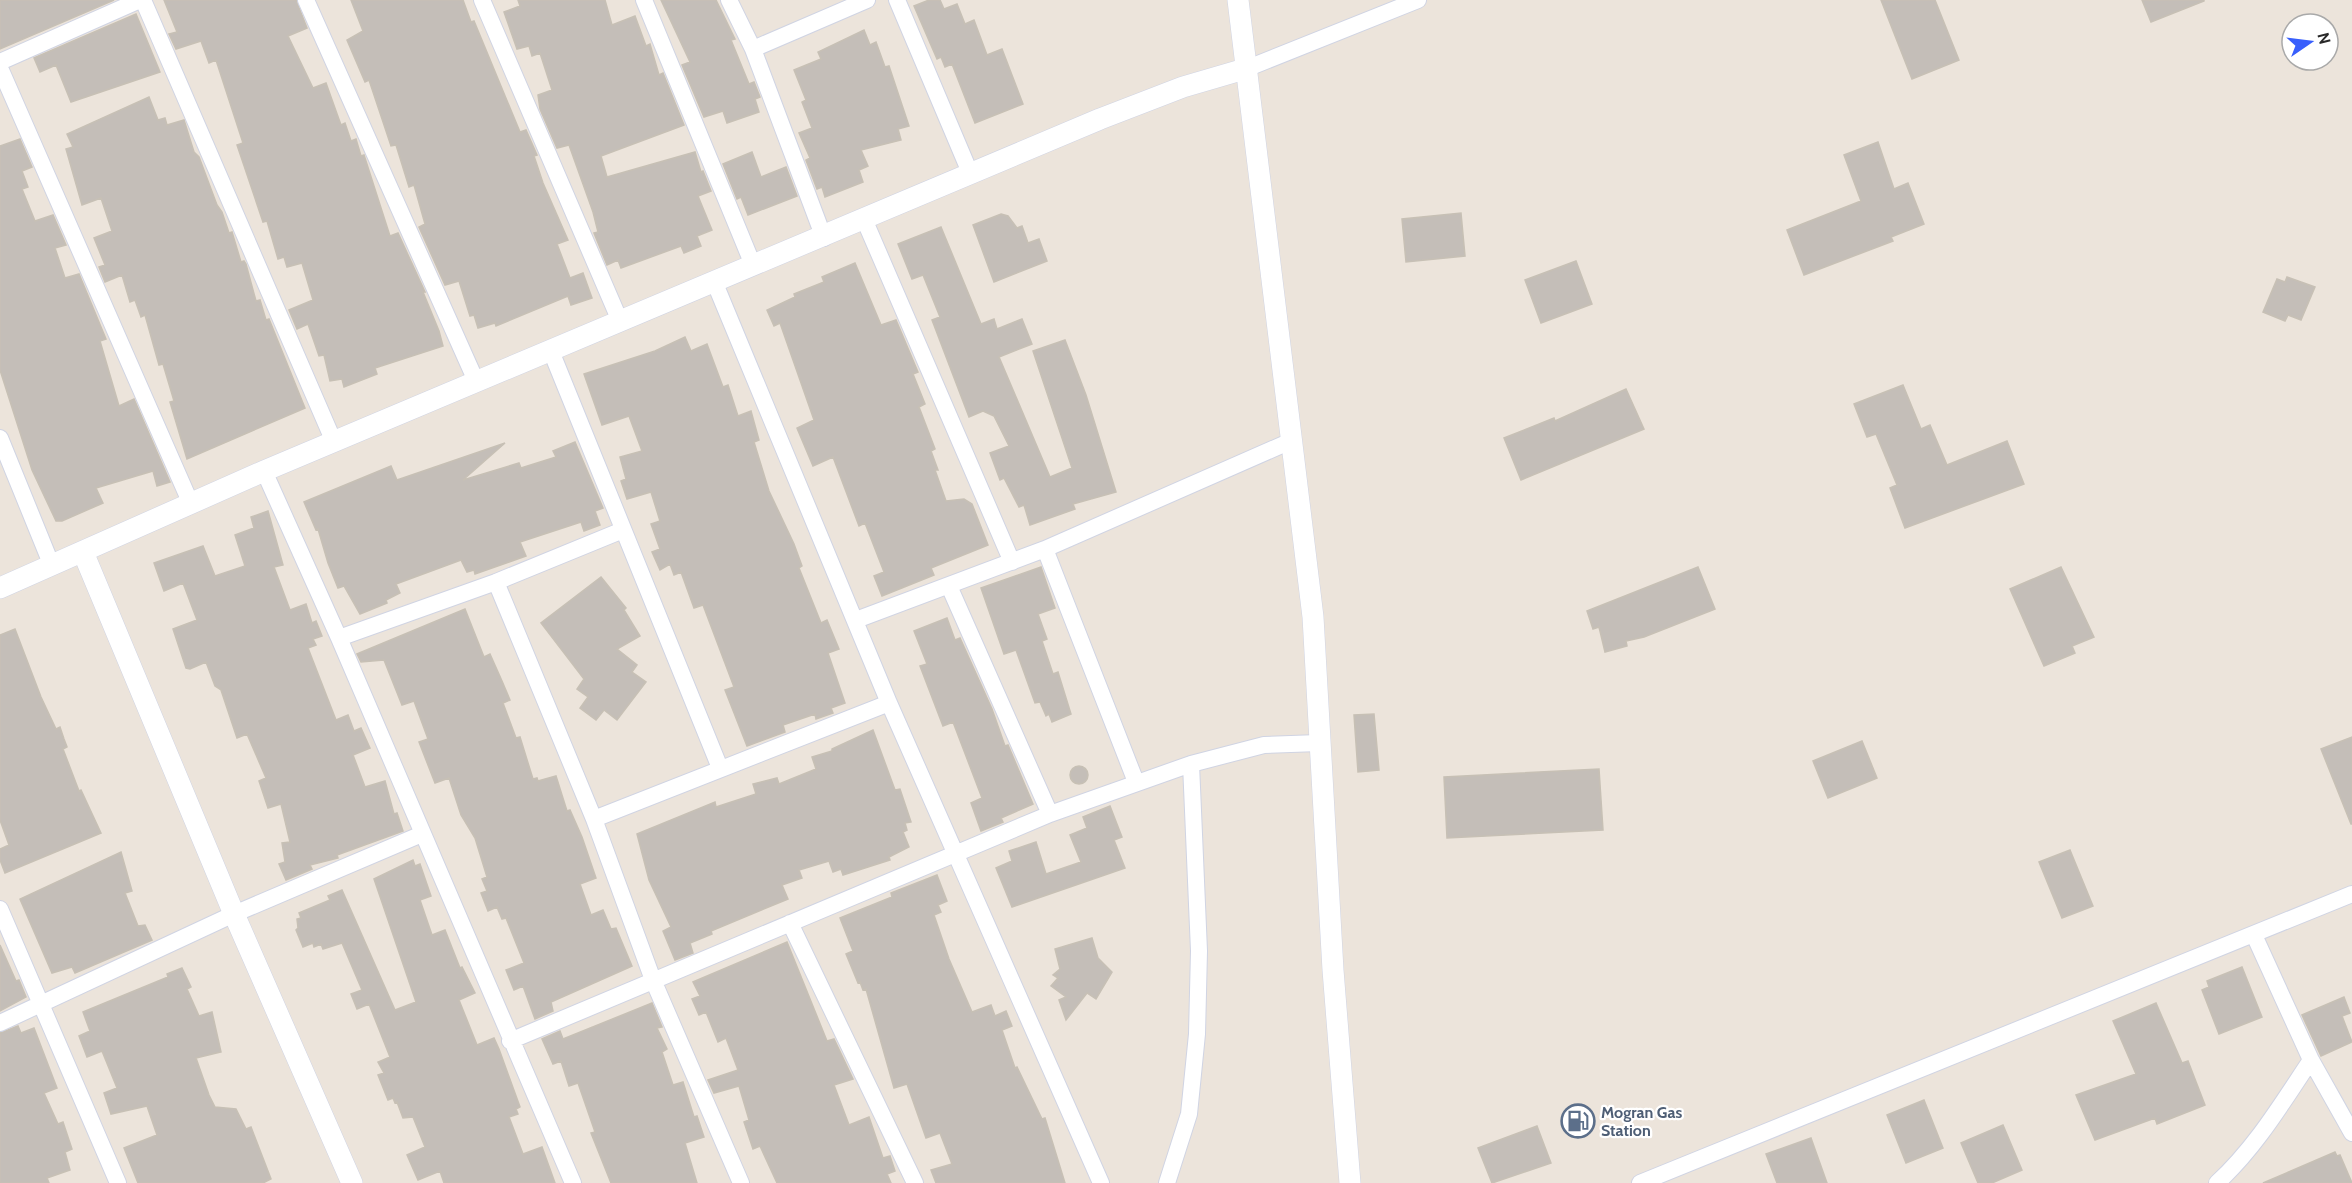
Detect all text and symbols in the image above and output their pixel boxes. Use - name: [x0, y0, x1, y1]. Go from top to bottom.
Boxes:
- north arrow: [2280, 12, 2340, 72]
- text: N: [2313, 31, 2335, 46]
- fuel station icon: Mogran Gas Station: [1560, 1103, 1596, 1139]
- place label: Mogran Gas Station: [1601, 1103, 1682, 1140]

